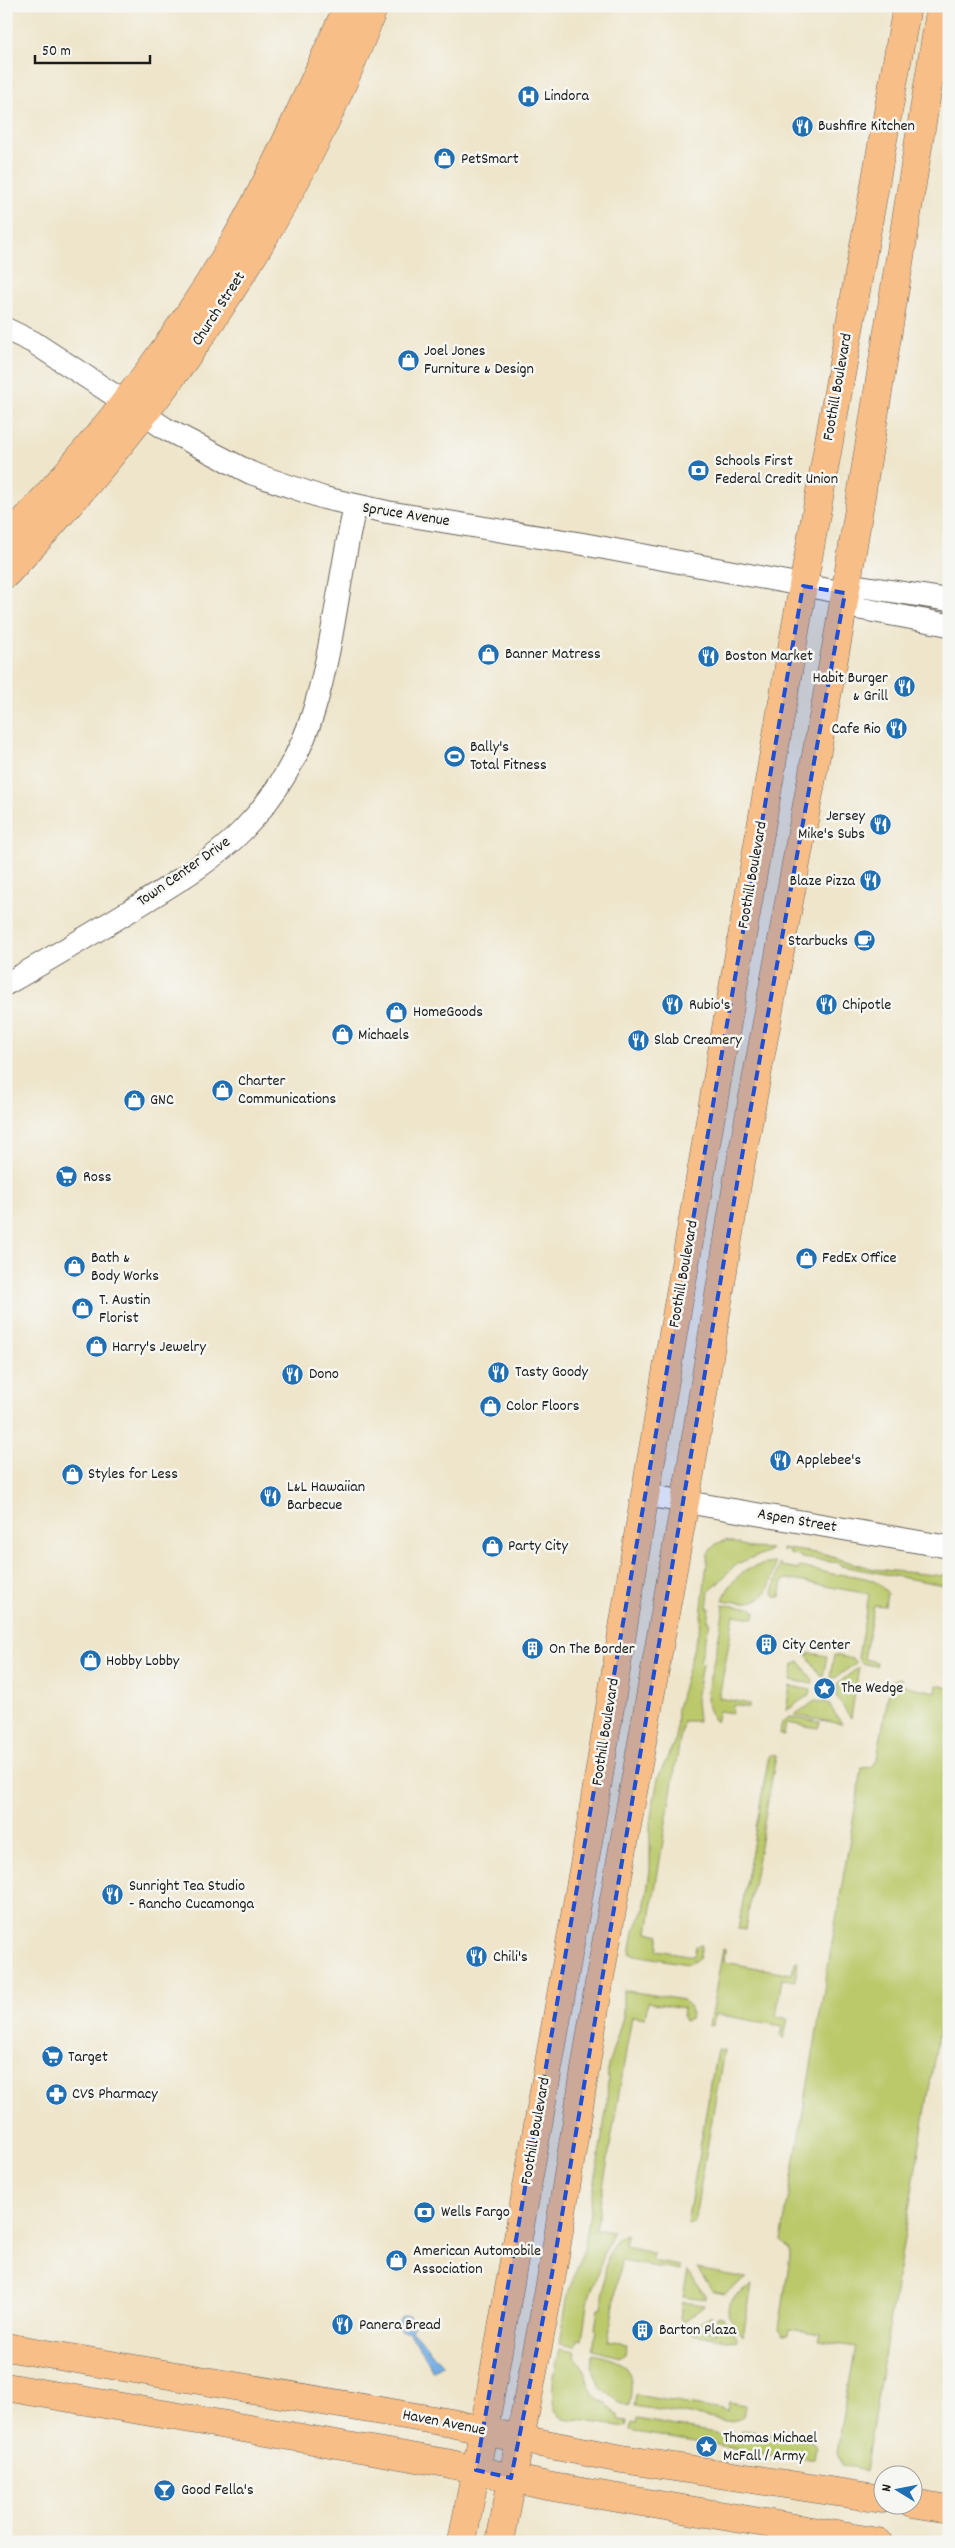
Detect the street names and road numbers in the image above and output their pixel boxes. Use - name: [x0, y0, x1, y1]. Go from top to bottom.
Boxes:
- street label: Church Street: [186, 267, 252, 351]
- street label: Foothill Boulevard: [817, 331, 859, 443]
- street label: Spruce Avenue: [361, 497, 451, 533]
- street label: Foothill Boulevard: [732, 819, 774, 931]
- street label: Town Center Drive: [133, 831, 235, 913]
- street label: Foothill Boulevard: [663, 1218, 705, 1330]
- street label: Aspen Street: [756, 1503, 838, 1539]
- street label: Foothill Boulevard: [586, 1676, 626, 1788]
- street label: Foothill Boulevard: [515, 2075, 557, 2187]
- street label: Haven Avenue: [400, 2404, 488, 2442]

